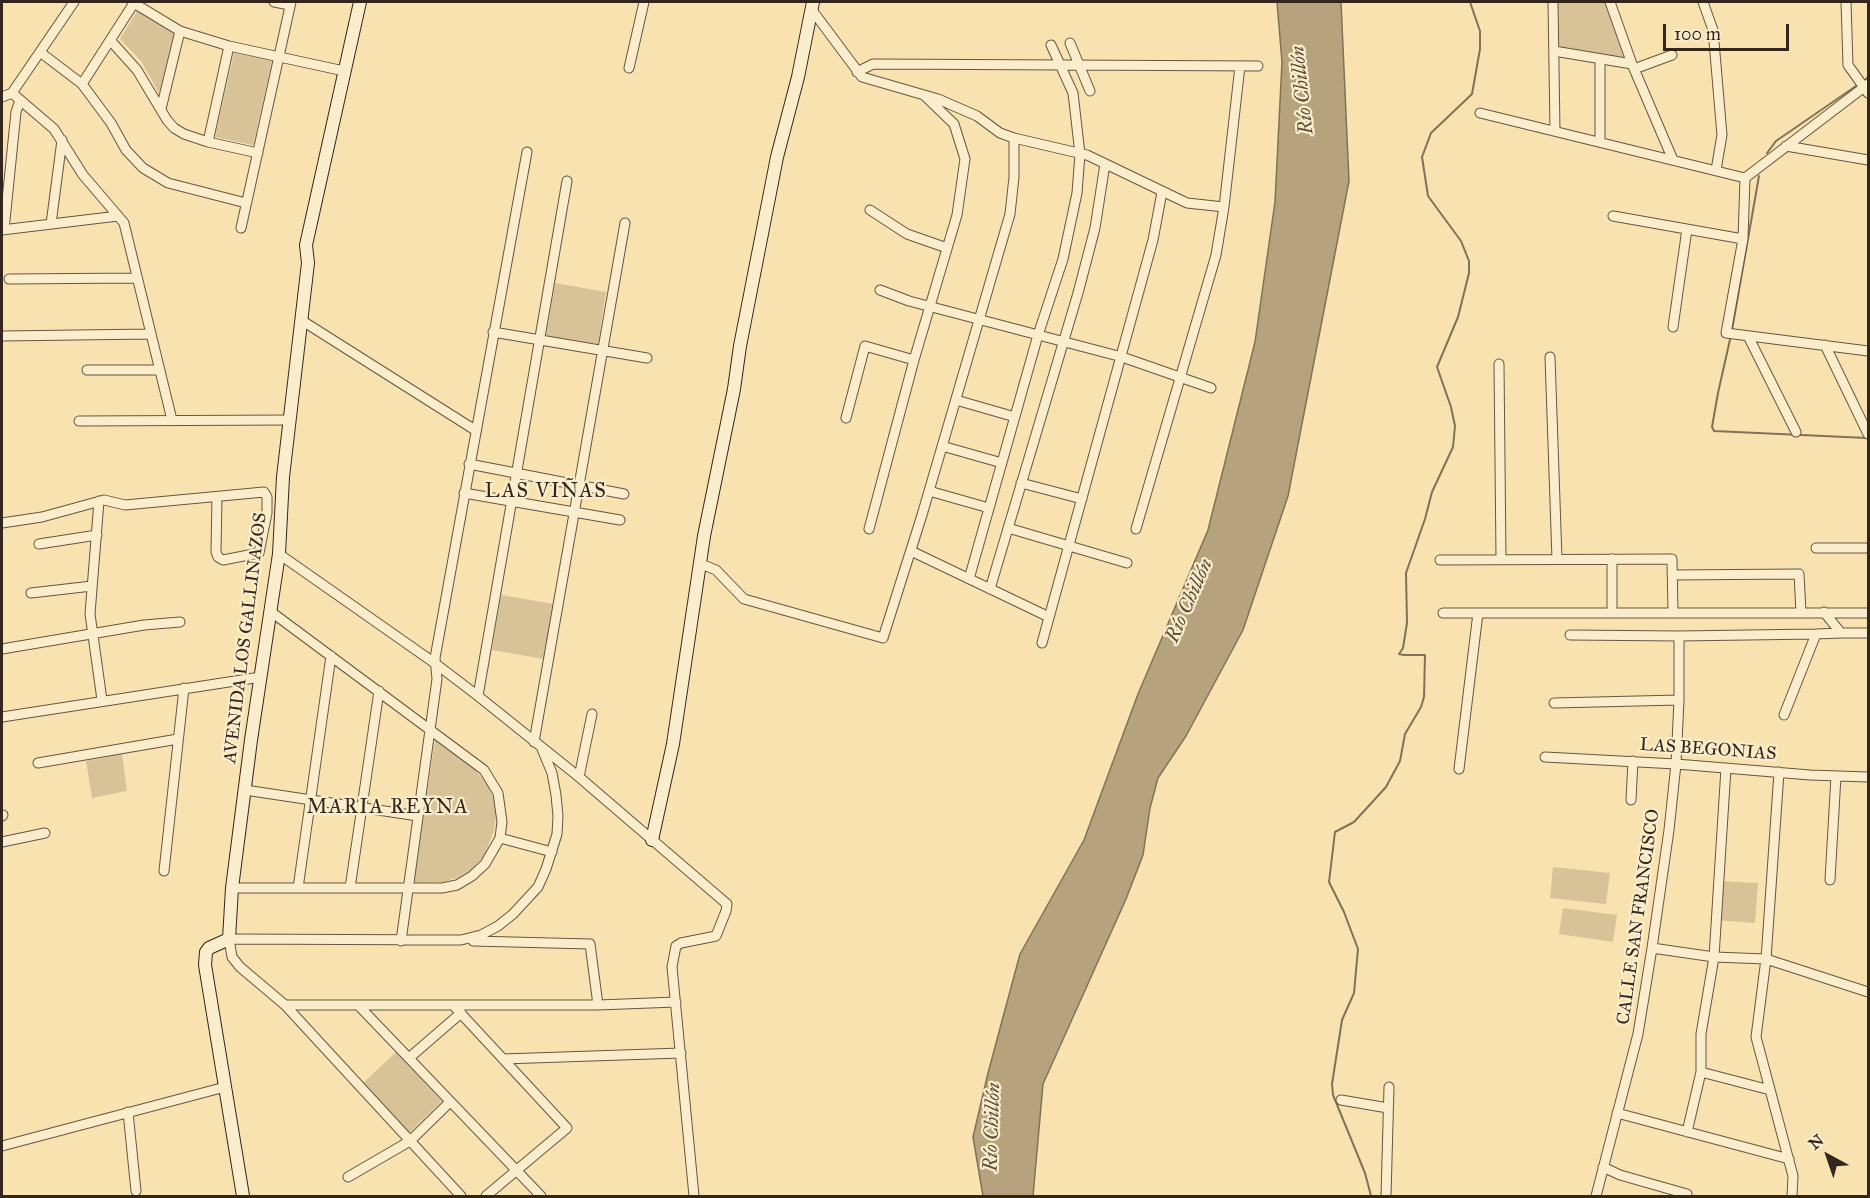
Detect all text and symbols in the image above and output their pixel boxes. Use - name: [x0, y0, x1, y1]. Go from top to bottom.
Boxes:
- scale bar: [1666, 12, 1792, 50]
- text: 100 m: [1674, 23, 1721, 45]
- water label: Río Chillón: [1286, 45, 1320, 135]
- district label: LAS VIÑAS: [485, 480, 607, 504]
- street label: AVENIDA LOS GALLINAZOS: [220, 511, 272, 765]
- water label: Río Chillón: [1161, 556, 1219, 646]
- street label: LAS BEGONIAS: [1639, 734, 1777, 766]
- district label: MARIA REYNA: [307, 796, 469, 820]
- street label: CALLE SAN FRANCISCO: [1613, 808, 1665, 1026]
- water label: Río Chillón: [979, 1082, 1007, 1172]
- north arrow: [1798, 1126, 1858, 1186]
- text: N: [1805, 1130, 1827, 1153]

